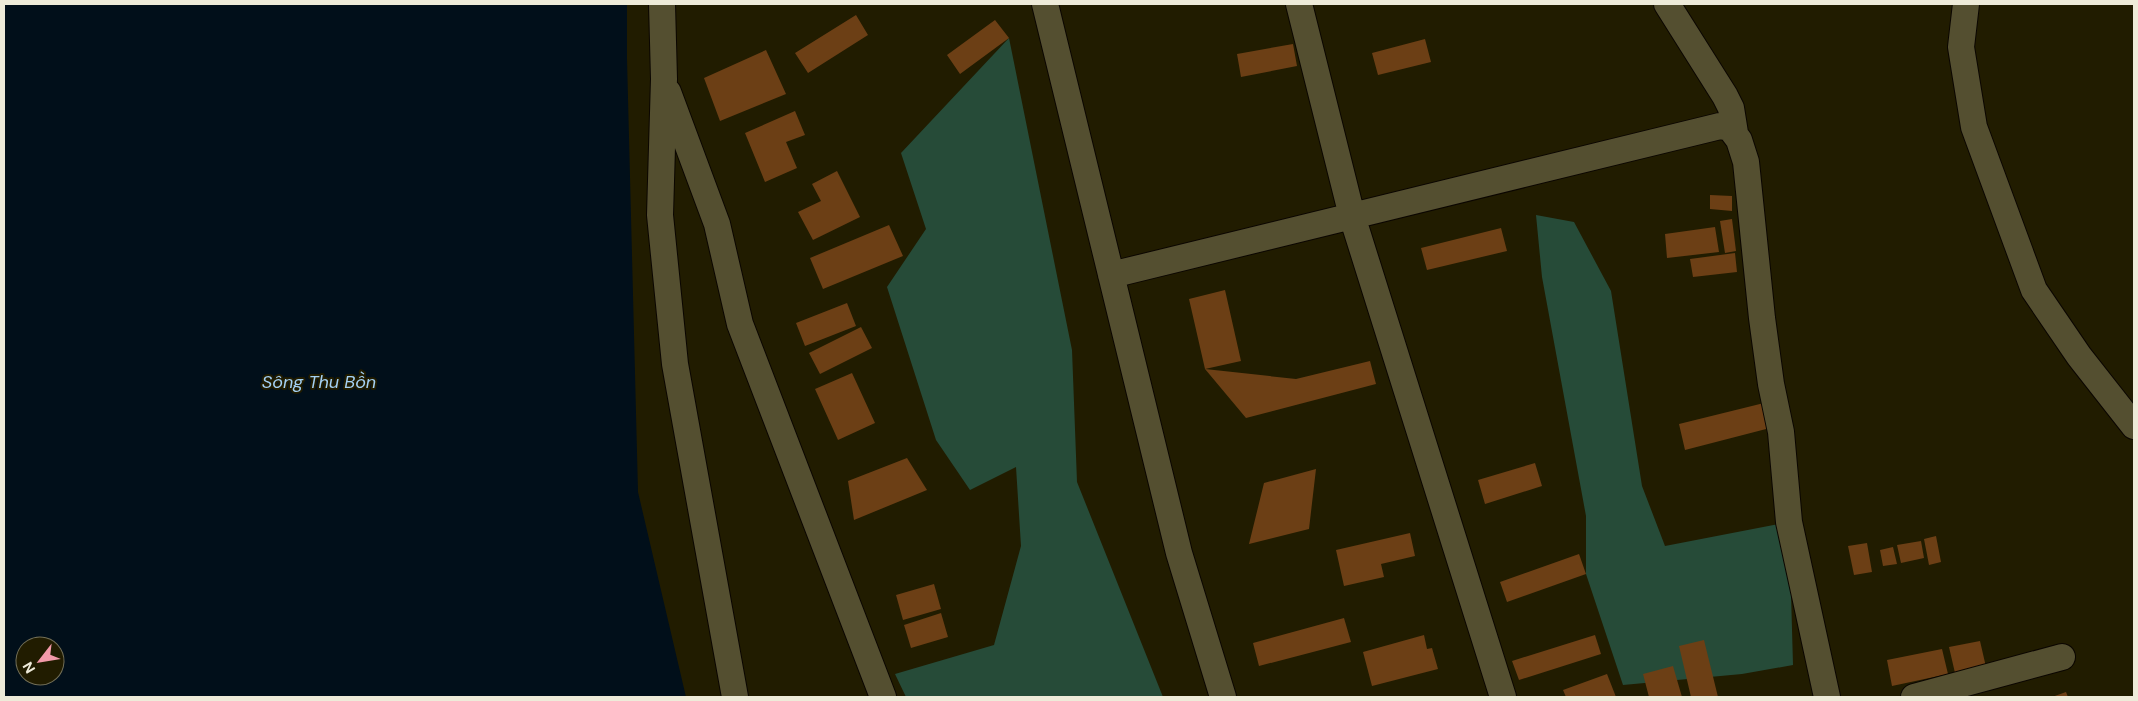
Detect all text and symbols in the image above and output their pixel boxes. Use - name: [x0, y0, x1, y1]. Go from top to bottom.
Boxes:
- water label: Sông Thu Bồn: [262, 370, 376, 394]
- north arrow: [15, 636, 65, 686]
- text: N: [19, 659, 39, 677]

